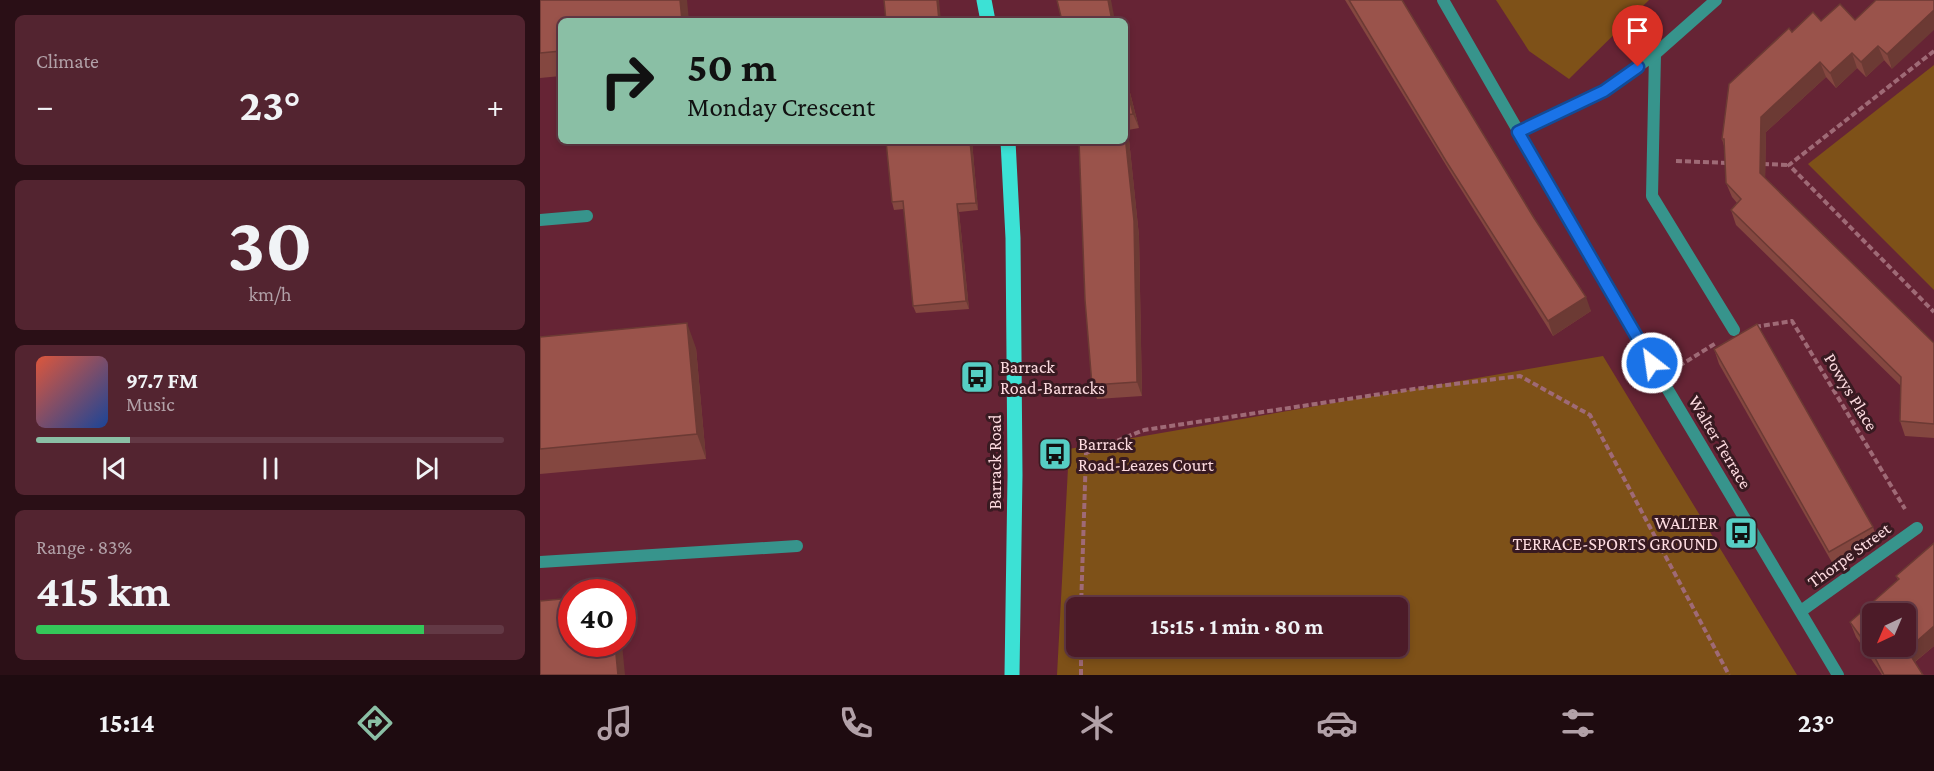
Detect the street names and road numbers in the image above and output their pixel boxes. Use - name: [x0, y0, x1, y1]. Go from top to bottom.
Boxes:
- street label: Powys Place: [1820, 350, 1882, 435]
- street label: Walter Terrace: [1684, 392, 1756, 492]
- street label: Barrack Road: [985, 414, 1005, 509]
- street label: Thorpe Street: [1804, 518, 1895, 592]

